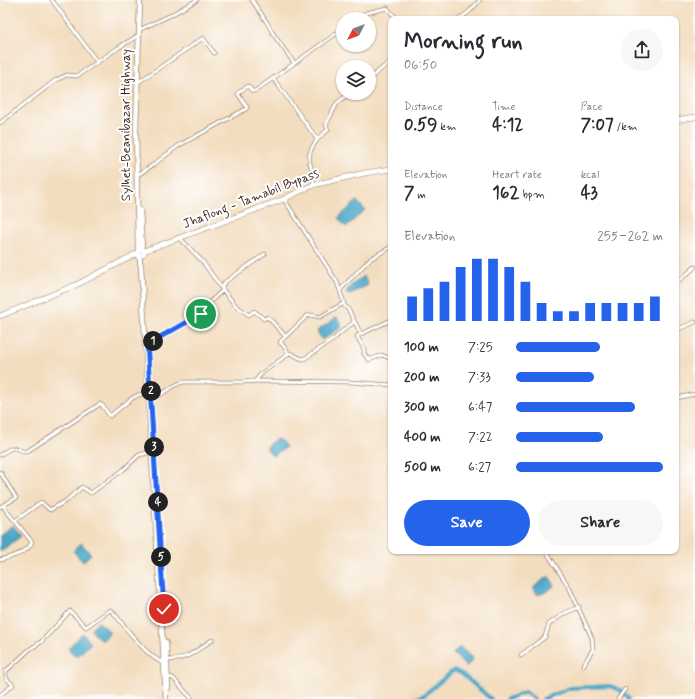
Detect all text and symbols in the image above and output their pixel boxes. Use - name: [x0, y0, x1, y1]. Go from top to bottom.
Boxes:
- north arrow: [336, 12, 376, 52]
- map controls: [336, 12, 376, 100]
- text: Morning run: [404, 28, 523, 56]
- button: share: [621, 29, 663, 71]
- street label: Sylhet-Beanibazar Highway: [118, 49, 135, 201]
- text: 06:50: [404, 57, 437, 74]
- button: layers: [336, 60, 376, 100]
- text: Distance: [404, 100, 443, 114]
- text: Time: [492, 100, 515, 114]
- text: Pace: [581, 100, 603, 114]
- text: 0.59: [404, 114, 437, 136]
- text: 4:12: [492, 114, 523, 136]
- text: 7:07: [581, 114, 614, 136]
- text: km: [437, 120, 456, 134]
- text: /km: [614, 120, 637, 134]
- street label: Jhaflong - Tamabil Bypass: [181, 165, 322, 235]
- text: Elevation: [404, 168, 447, 182]
- text: Heart rate: [492, 168, 542, 182]
- text: kcal: [581, 168, 599, 182]
- text: 7: [404, 182, 414, 204]
- text: 162: [492, 182, 519, 204]
- text: 43: [581, 182, 598, 204]
- text: m: [414, 188, 426, 202]
- text: bpm: [519, 188, 545, 202]
- text: Elevation: [404, 228, 455, 245]
- text: 255–262 m: [597, 228, 663, 245]
- pin: [184, 297, 218, 331]
- icon: arrive: [190, 303, 212, 325]
- pin: 1: [143, 331, 163, 351]
- text: 1: [151, 334, 155, 348]
- text: 100 m: [404, 339, 439, 356]
- text: 7:25: [468, 339, 493, 356]
- text: 200 m: [404, 369, 439, 386]
- text: 7:33: [468, 369, 491, 386]
- pin: 2: [141, 381, 161, 401]
- text: 2: [148, 384, 154, 398]
- text: 300 m: [404, 399, 439, 416]
- text: 6:47: [468, 399, 492, 416]
- text: 400 m: [404, 429, 441, 446]
- text: 7:22: [468, 429, 493, 446]
- pin: 3: [144, 437, 164, 457]
- text: 3: [152, 440, 156, 454]
- text: 500 m: [404, 459, 441, 476]
- text: 6:27: [468, 459, 491, 476]
- pin: 4: [148, 492, 168, 512]
- text: 4: [155, 495, 161, 509]
- button: Save: [404, 500, 530, 546]
- button: Share: [538, 500, 663, 546]
- pin: 5: [151, 547, 171, 567]
- text: 5: [158, 550, 164, 564]
- pin: [147, 592, 181, 626]
- icon: check: [153, 598, 175, 620]

